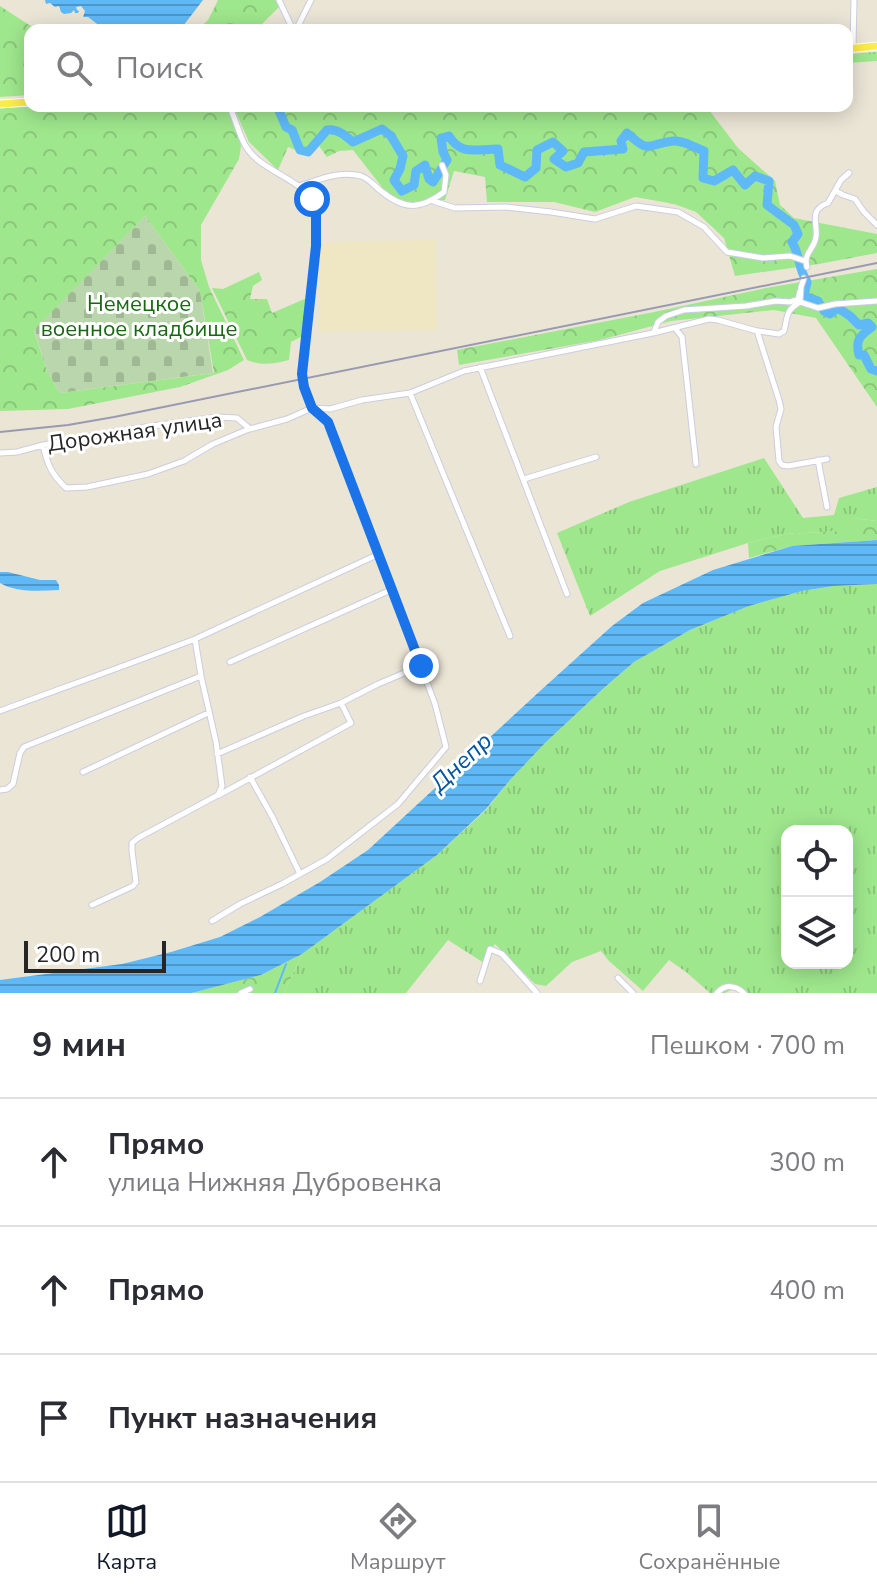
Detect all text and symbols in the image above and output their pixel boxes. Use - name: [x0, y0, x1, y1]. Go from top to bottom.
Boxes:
- search box: [24, 24, 853, 112]
- icon: search: [52, 46, 96, 90]
- text: Поиск: [116, 48, 203, 89]
- route start: [294, 181, 330, 217]
- park label: Немецкое военное кладбище: [41, 289, 237, 344]
- street label: Дорожная улица: [46, 405, 224, 459]
- route end: [403, 648, 439, 684]
- water label: Днепр: [422, 725, 499, 800]
- map controls: [781, 825, 853, 969]
- button: locate: [781, 825, 853, 897]
- button: layers: [781, 897, 853, 969]
- scale bar: [24, 937, 166, 973]
- text: 200 m: [36, 940, 100, 970]
- text: 9 мин: [32, 1022, 126, 1068]
- text: Пешком · 700 m: [650, 1028, 845, 1063]
- text: Прямо: [108, 1124, 205, 1165]
- icon: ahead: [32, 1140, 76, 1184]
- text: 300 m: [769, 1145, 845, 1180]
- text: улица Нижняя Дубровенка: [108, 1165, 442, 1200]
- icon: ahead: [32, 1268, 76, 1312]
- text: Прямо: [108, 1270, 205, 1311]
- text: 400 m: [769, 1273, 845, 1308]
- icon: arrive: [32, 1396, 76, 1440]
- text: Пункт назначения: [108, 1398, 377, 1439]
- tab: Карта: [96, 1499, 157, 1577]
- tab: Маршрут: [350, 1499, 446, 1577]
- tab: Сохранённые: [638, 1499, 781, 1577]

